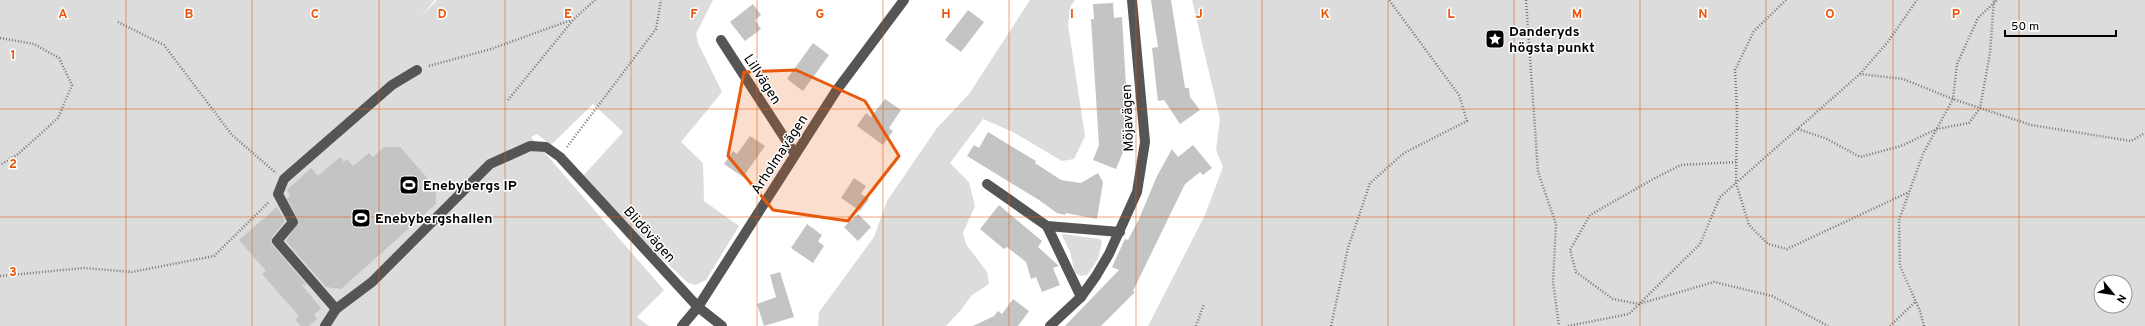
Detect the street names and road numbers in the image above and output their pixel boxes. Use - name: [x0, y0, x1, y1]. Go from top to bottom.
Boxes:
- street label: Lillvägen: [739, 52, 784, 108]
- street label: Möjavägen: [1119, 84, 1138, 152]
- street label: Arholmavägen: [748, 112, 812, 198]
- street label: Blidövägen: [619, 203, 678, 267]

